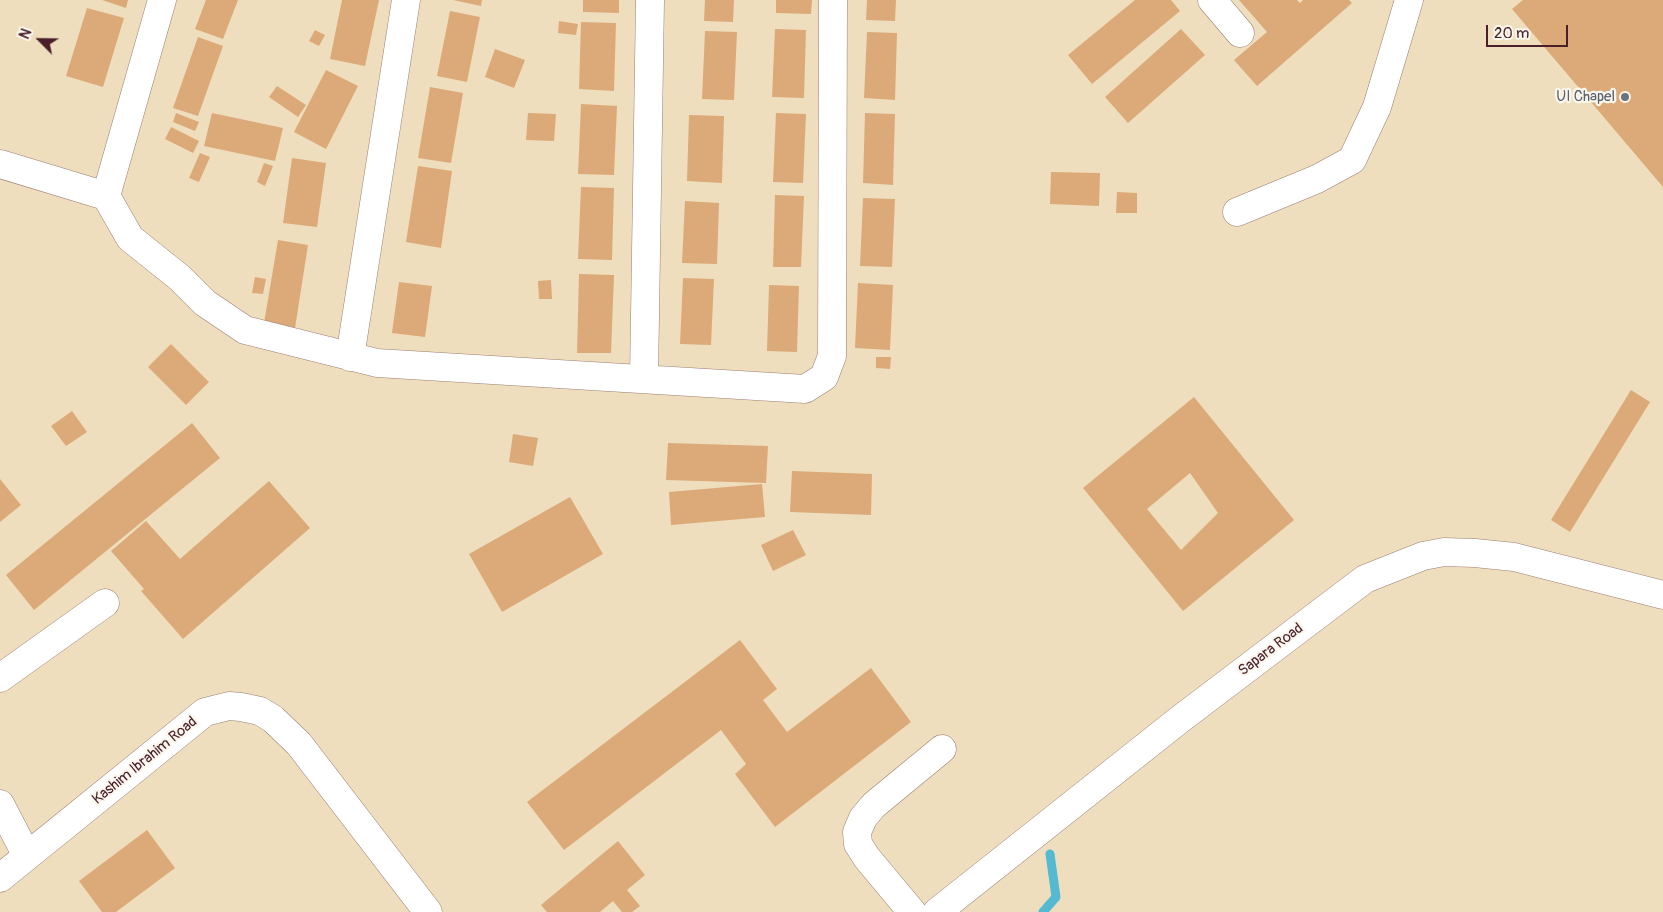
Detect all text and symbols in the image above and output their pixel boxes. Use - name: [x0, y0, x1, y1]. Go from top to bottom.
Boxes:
- north arrow: [15, 15, 65, 65]
- scale bar: [1488, 15, 1570, 47]
- text: 20 m: [1494, 24, 1529, 43]
- text: N: [16, 26, 35, 42]
- place label: UI Chapel: [1556, 88, 1615, 106]
- marker: UI Chapel: [1619, 91, 1631, 103]
- street label: Sapara Road: [1235, 620, 1307, 680]
- street label: Kashim Ibrahim Road: [89, 713, 201, 809]

